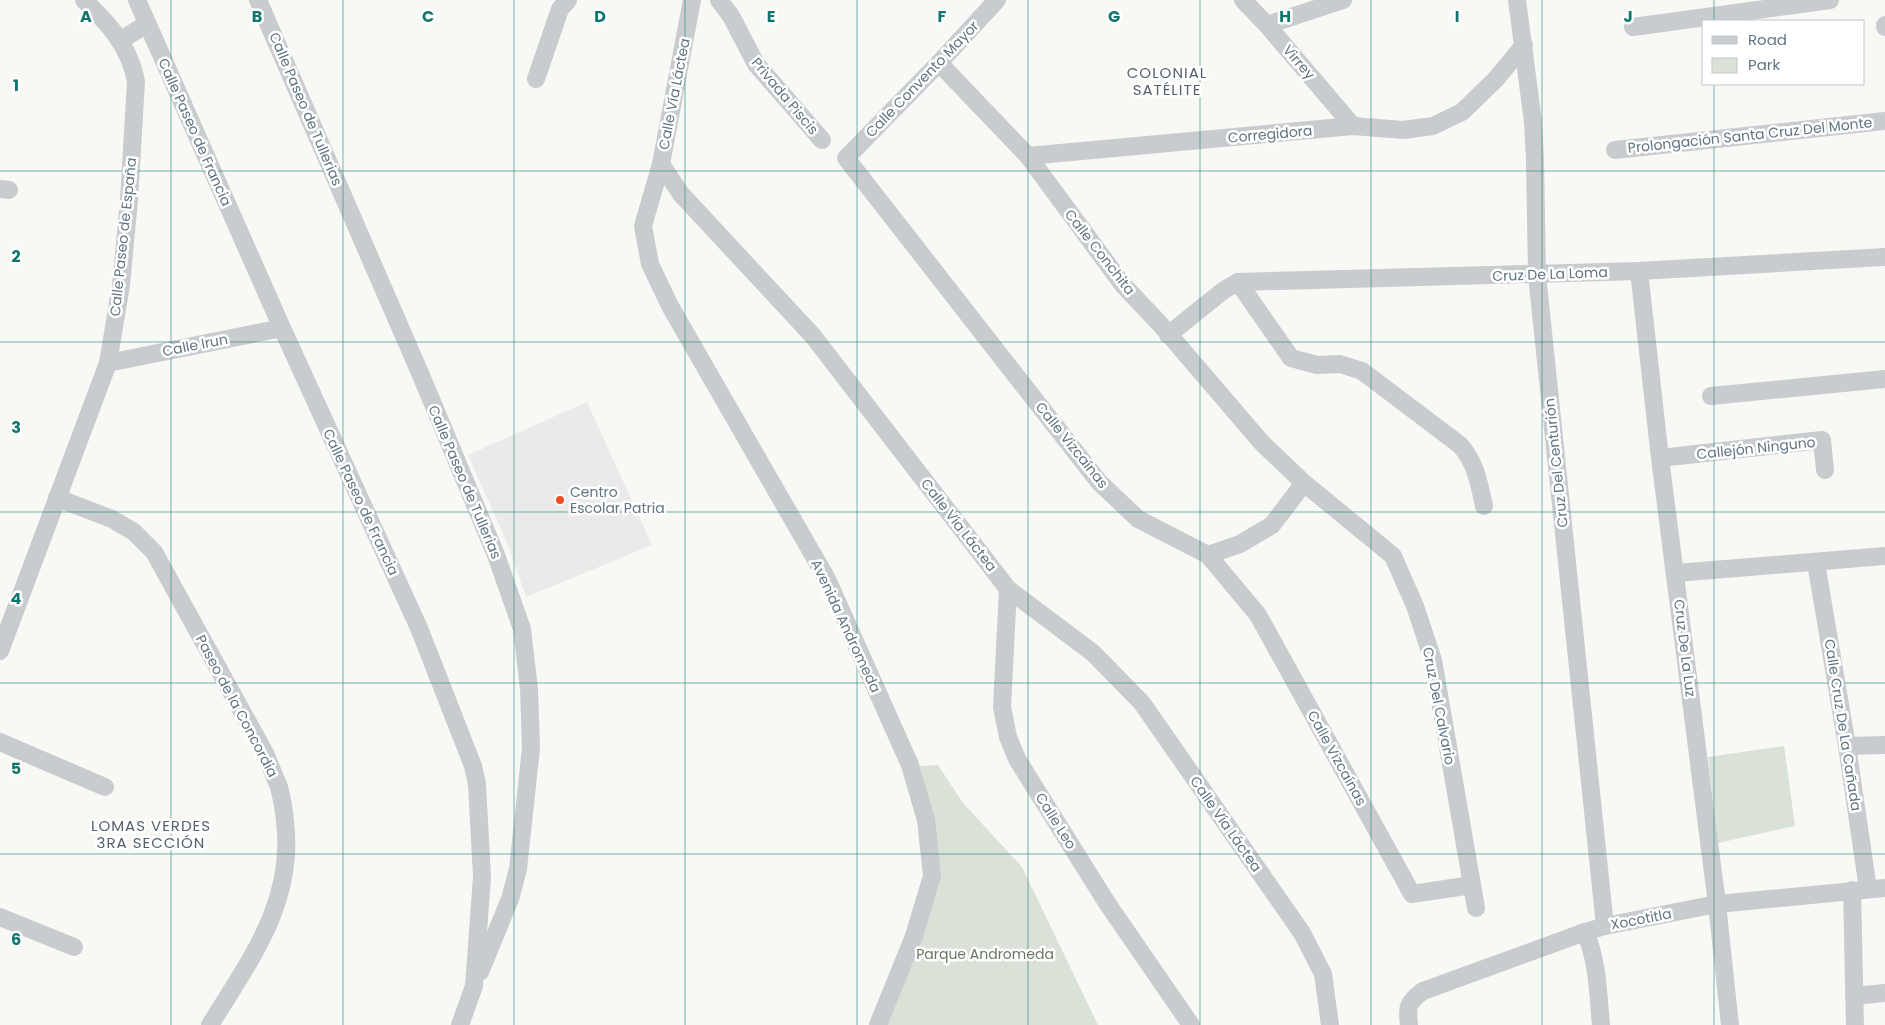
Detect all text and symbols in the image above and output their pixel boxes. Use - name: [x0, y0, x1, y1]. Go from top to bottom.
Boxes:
- text: A: [80, 5, 92, 28]
- text: B: [252, 5, 262, 28]
- text: C: [422, 5, 434, 28]
- text: D: [594, 5, 606, 28]
- text: E: [767, 5, 775, 28]
- text: F: [938, 5, 947, 28]
- text: G: [1108, 5, 1120, 28]
- text: H: [1279, 5, 1291, 28]
- text: I: [1455, 5, 1459, 28]
- text: J: [1623, 5, 1633, 28]
- street label: Calle Convento Mayor: [861, 16, 983, 142]
- legend: [1702, 20, 1865, 85]
- street label: Calle Paseo de Tullerias: [265, 29, 347, 189]
- text: Road: [1748, 29, 1787, 50]
- street label: Calle Vía Láctea: [653, 37, 695, 151]
- street label: Virrey: [1278, 40, 1320, 84]
- street label: Privada Piscis: [747, 53, 823, 139]
- text: Park: [1748, 54, 1780, 75]
- street label: Calle Paseo de Francia: [153, 55, 237, 209]
- district label: COLONIAL SATÉLITE: [1127, 62, 1207, 100]
- text: 1: [13, 74, 19, 97]
- street label: Prolongación Santa Cruz Del Monte: [1627, 112, 1874, 158]
- street label: Corregidora: [1227, 120, 1313, 148]
- street label: Calle Paseo de España: [105, 157, 141, 317]
- street label: Calle Conchita: [1060, 205, 1140, 299]
- text: 2: [11, 245, 21, 268]
- street label: Cruz De La Loma: [1492, 262, 1608, 286]
- street label: Calle Irun: [161, 329, 229, 361]
- street label: Cruz Del Centurión: [1539, 397, 1573, 529]
- street label: Calle Vizcaínas: [1031, 398, 1113, 492]
- street label: Calle Paseo de Tullerias: [424, 402, 506, 562]
- text: 3: [11, 416, 21, 439]
- street label: Calle Paseo de Francia: [318, 425, 404, 579]
- street label: Callejón Ninguno: [1696, 432, 1817, 464]
- street label: Calle Vía Láctea: [916, 474, 1002, 576]
- place label: Centro Escolar Patria: [570, 482, 665, 518]
- marker: Centro Escolar Patria: [554, 494, 566, 506]
- street label: Avenida Andromeda: [806, 556, 886, 696]
- text: 4: [11, 587, 22, 610]
- street label: Cruz De La Luz: [1669, 598, 1701, 698]
- street label: Paseo de la Concordia: [191, 631, 283, 781]
- street label: Calle Cruz De La Cañada: [1820, 638, 1866, 812]
- street label: Cruz Del Calvario: [1418, 645, 1460, 767]
- street label: Calle Vizcaínas: [1303, 707, 1371, 809]
- text: 5: [11, 757, 21, 780]
- street label: Calle Vía Láctea: [1185, 772, 1267, 876]
- street label: Calle Leo: [1031, 789, 1081, 853]
- district label: LOMAS VERDES 3RA SECCIÓN: [91, 815, 211, 853]
- street label: Xocotitla: [1609, 903, 1673, 935]
- text: 6: [11, 928, 21, 951]
- park label: Parque Andromeda: [916, 944, 1054, 964]

